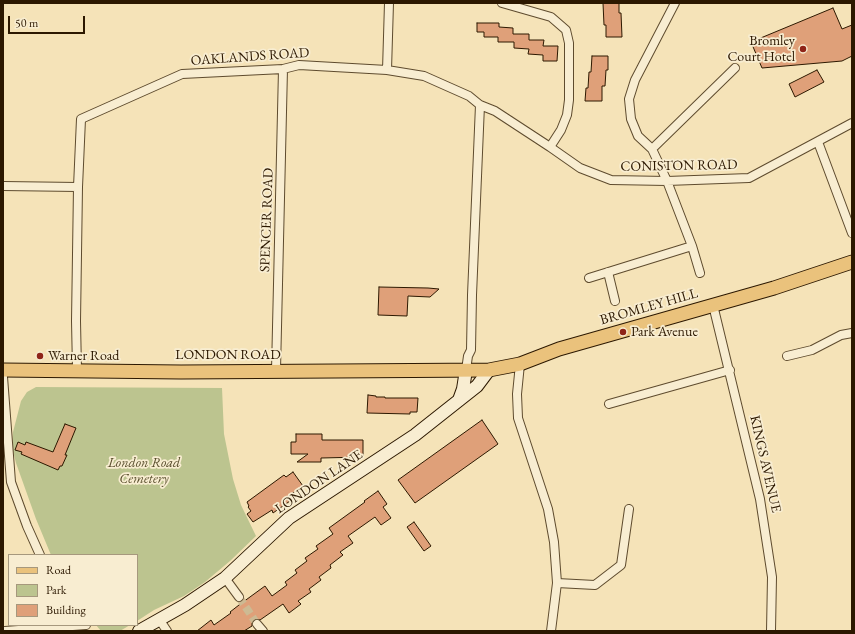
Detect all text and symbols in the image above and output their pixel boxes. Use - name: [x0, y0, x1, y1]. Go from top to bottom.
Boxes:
- scale bar: [10, 8, 87, 34]
- text: 50 m: [15, 15, 38, 31]
- place label: Bromley Court Hotel: [727, 33, 795, 66]
- street label: OAKLANDS ROAD: [190, 44, 310, 70]
- marker: Bromley Court Hotel: [798, 44, 808, 54]
- street label: CONISTON ROAD: [620, 157, 738, 175]
- street label: SPENCER ROAD: [257, 168, 277, 272]
- street label: BROMLEY HILL: [598, 285, 700, 329]
- place label: Park Avenue: [631, 324, 698, 340]
- marker: Park Avenue: [618, 327, 628, 337]
- street label: LONDON ROAD: [175, 347, 281, 363]
- place label: Warner Road: [48, 348, 119, 364]
- marker: Warner Road: [35, 351, 45, 361]
- street label: KINGS AVENUE: [746, 414, 784, 514]
- street label: LONDON LANE: [272, 447, 366, 517]
- park label: London Road Cemetery: [108, 455, 180, 488]
- legend: [8, 554, 138, 626]
- text: Road: [46, 562, 71, 578]
- text: Park: [46, 582, 66, 598]
- text: Building: [46, 602, 86, 618]

